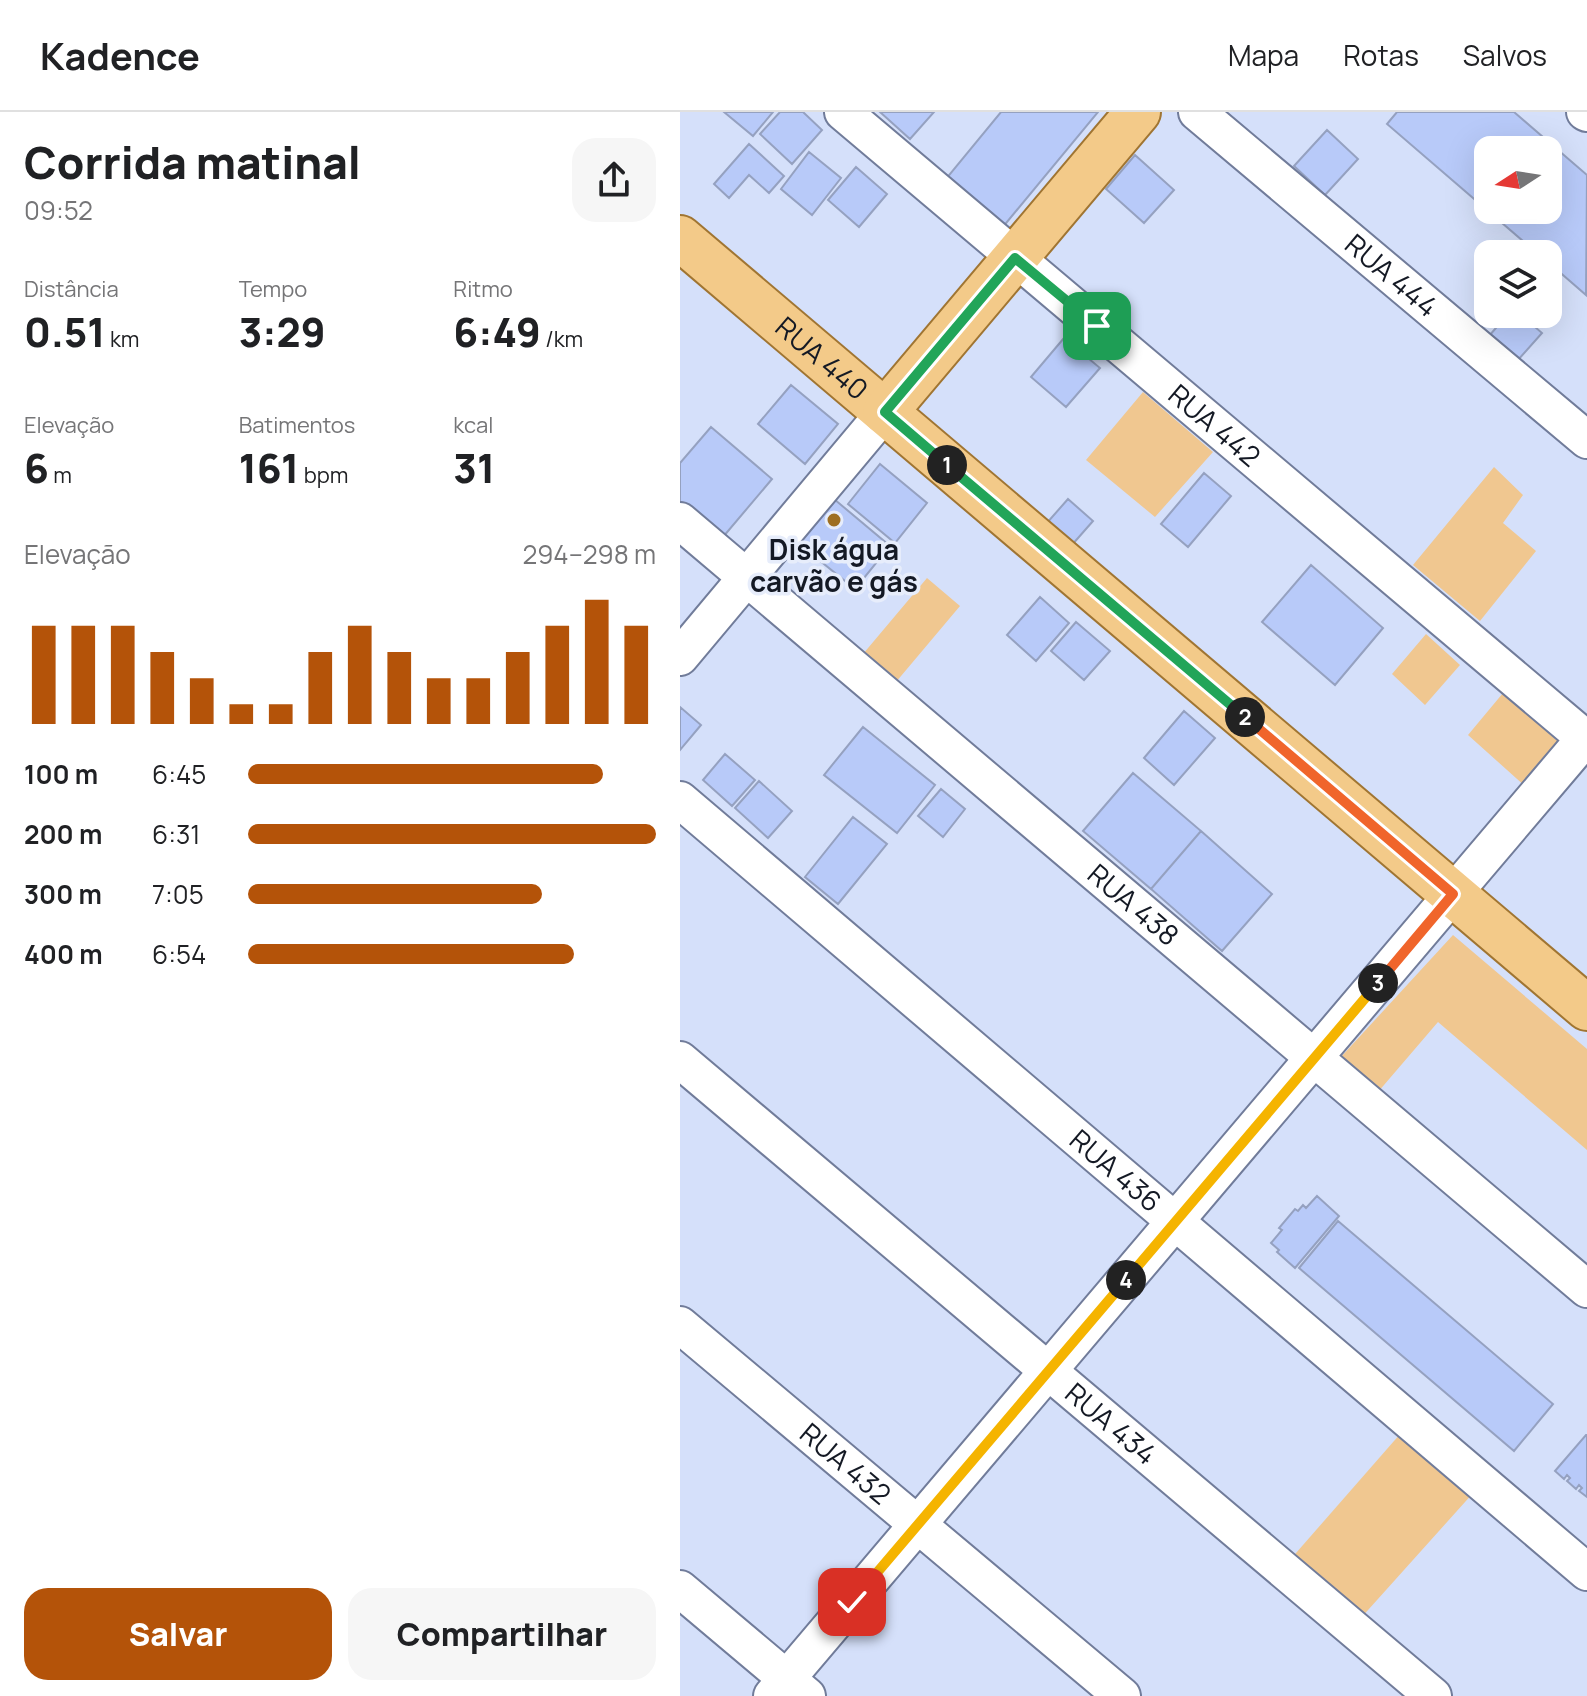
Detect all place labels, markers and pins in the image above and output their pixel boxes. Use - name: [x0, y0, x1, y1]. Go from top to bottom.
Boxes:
- pin: [1063, 292, 1131, 360]
- pin: 1: [927, 445, 967, 485]
- marker: Disk água carvão e gás: [825, 511, 843, 529]
- place label: Disk água carvão e gás: [750, 530, 918, 600]
- pin: 2: [1225, 697, 1265, 737]
- pin: 3: [1358, 963, 1398, 1003]
- pin: 4: [1106, 1260, 1146, 1300]
- pin: [818, 1568, 886, 1636]

